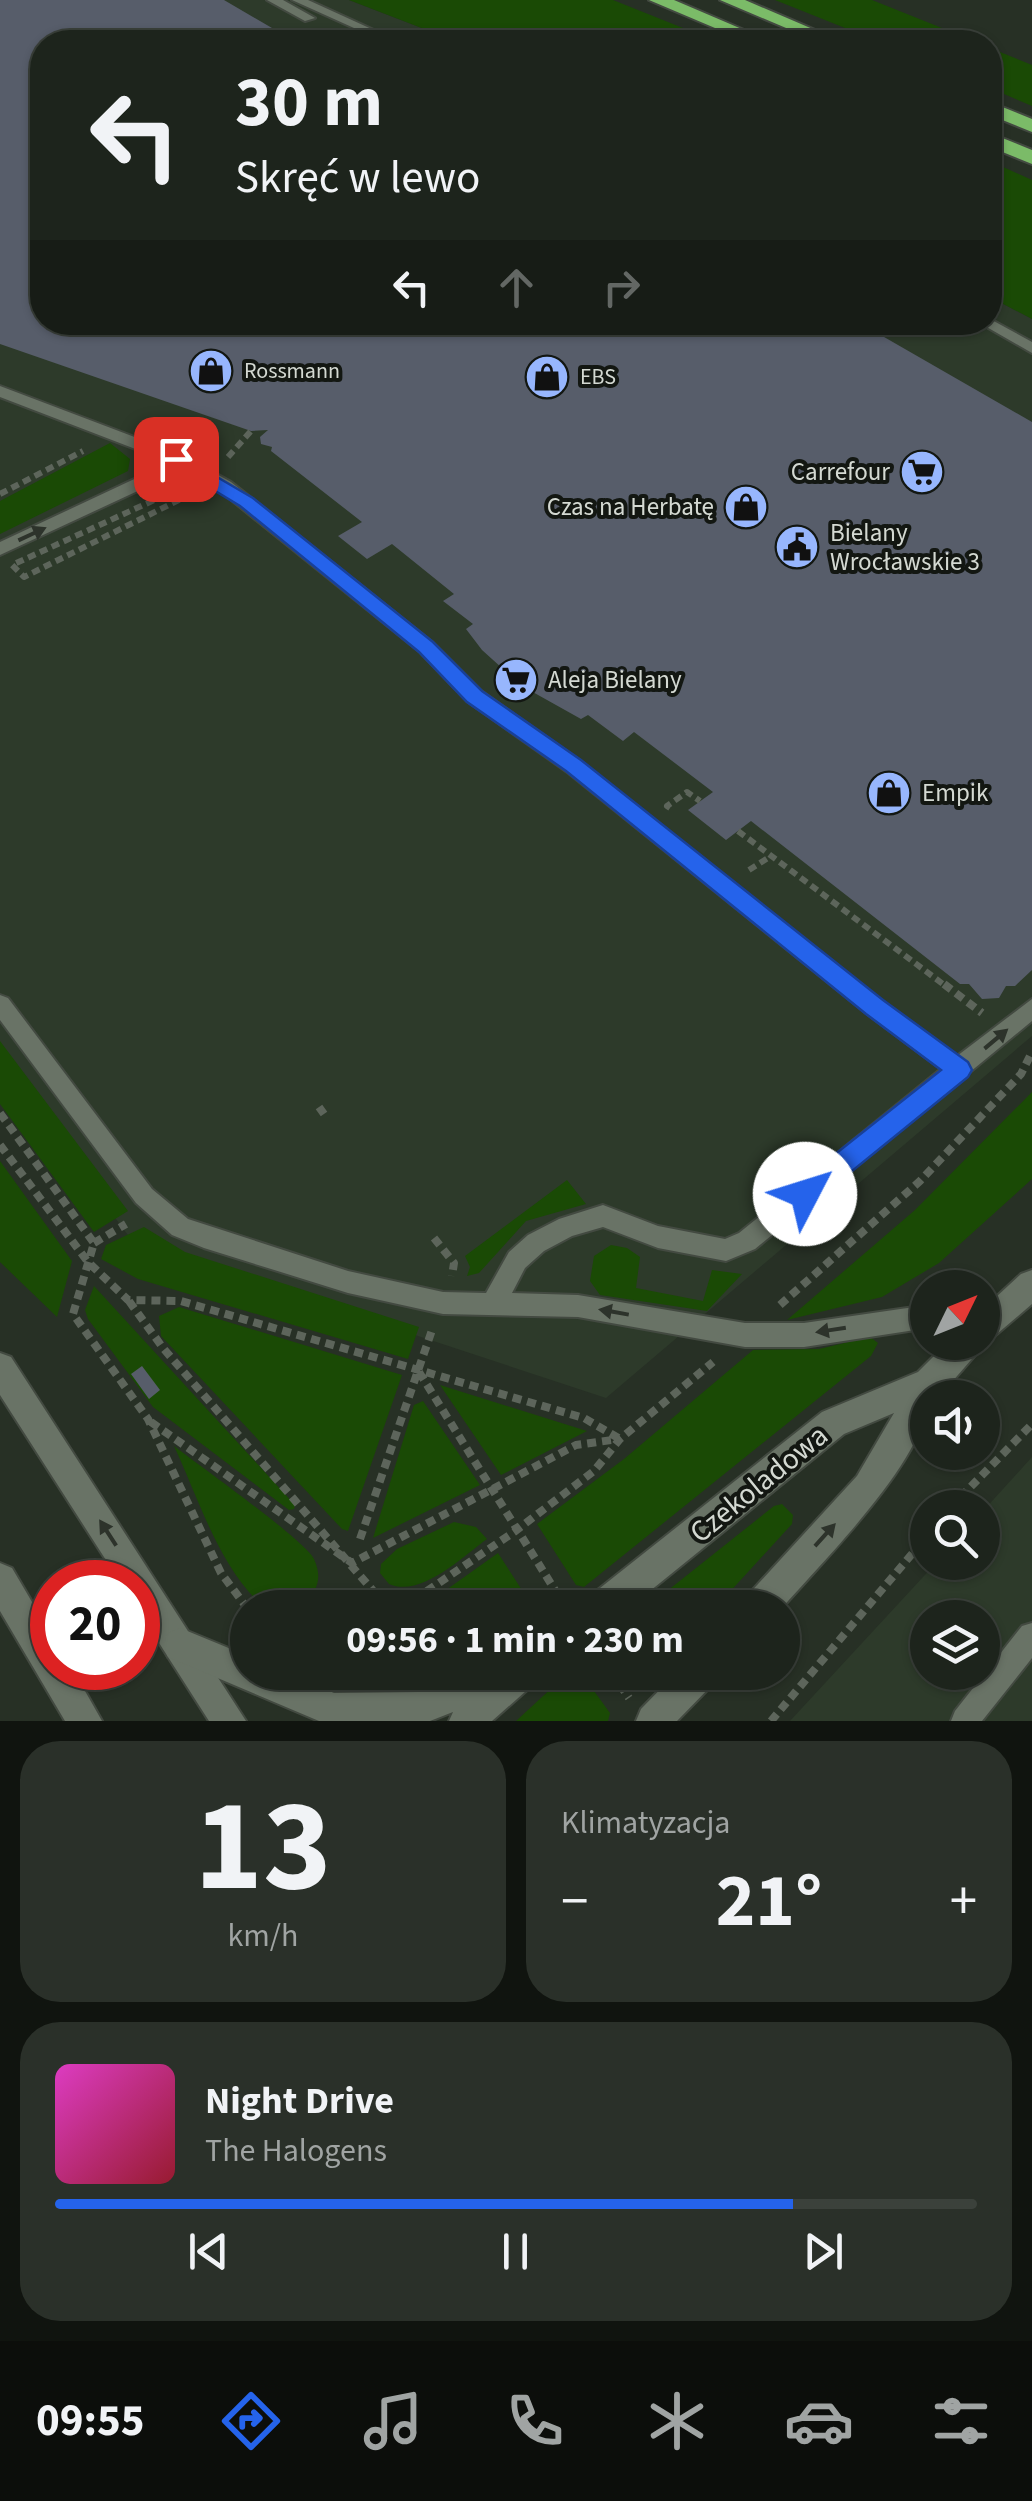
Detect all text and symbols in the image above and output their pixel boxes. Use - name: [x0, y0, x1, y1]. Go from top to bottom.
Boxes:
- text: 30 m: [235, 53, 383, 153]
- icon: left: [70, 70, 200, 200]
- text: Skręć w lewo: [235, 146, 480, 210]
- icon: left: [384, 260, 439, 315]
- icon: ahead: [489, 260, 544, 315]
- icon: right: [594, 260, 649, 315]
- shop icon: Rossmann: [188, 348, 234, 394]
- shop icon: EBS: [524, 354, 570, 400]
- place label: Rossmann: [244, 355, 340, 387]
- place label: EBS: [580, 361, 616, 393]
- pin: [134, 417, 219, 502]
- icon: arrive: [149, 432, 204, 487]
- supermarket icon: Carrefour: [899, 449, 945, 495]
- place label: Carrefour: [791, 454, 890, 490]
- shop icon: Czas na Herbatę: [723, 484, 769, 530]
- place label: Czas na Herbatę: [547, 489, 714, 525]
- place label: Bielany Wrocławskie 3: [830, 515, 980, 580]
- public building icon: Bielany Wrocławskie 3: [774, 524, 820, 570]
- one-way arrow: [18, 526, 47, 543]
- supermarket icon: Aleja Bielany: [493, 657, 539, 703]
- place label: Aleja Bielany: [548, 662, 682, 698]
- shop icon: Empik: [866, 770, 912, 816]
- place label: Empik: [922, 775, 989, 811]
- one-way arrow: [983, 1028, 1008, 1050]
- position arrow: [753, 1142, 857, 1246]
- north arrow: [910, 1270, 1000, 1360]
- map controls: [910, 1270, 1000, 1690]
- one-way arrow: [598, 1304, 629, 1320]
- one-way arrow: [815, 1323, 846, 1339]
- button: sound: [910, 1380, 1000, 1470]
- street label: Czekoladowa: [681, 1415, 837, 1553]
- button: search: [910, 1490, 1000, 1580]
- one-way arrow: [99, 1520, 117, 1547]
- one-way arrow: [813, 1523, 835, 1548]
- speed limit sign: 20: [30, 1560, 160, 1690]
- button: layers: [910, 1600, 1000, 1690]
- text: 09:56 · 1 min · 230 m: [346, 1613, 684, 1667]
- text: 13: [194, 1755, 332, 1940]
- text: Klimatyzacja: [561, 1800, 730, 1846]
- text: 21°: [716, 1848, 822, 1955]
- text: −: [561, 1863, 588, 1941]
- text: +: [950, 1863, 977, 1941]
- text: km/h: [228, 1913, 298, 1959]
- text: Night Drive: [205, 2074, 394, 2128]
- text: The Halogens: [205, 2128, 387, 2174]
- icon: previous: [181, 2224, 236, 2279]
- icon: pause: [488, 2224, 543, 2279]
- icon: next: [796, 2224, 851, 2279]
- icon: directions: [216, 2386, 286, 2456]
- icon: music: [358, 2386, 428, 2456]
- icon: phone: [500, 2386, 570, 2456]
- icon: climate: [642, 2386, 712, 2456]
- icon: car: [784, 2386, 854, 2456]
- icon: filters: [926, 2386, 996, 2456]
- text: 09:55: [36, 2389, 145, 2453]

